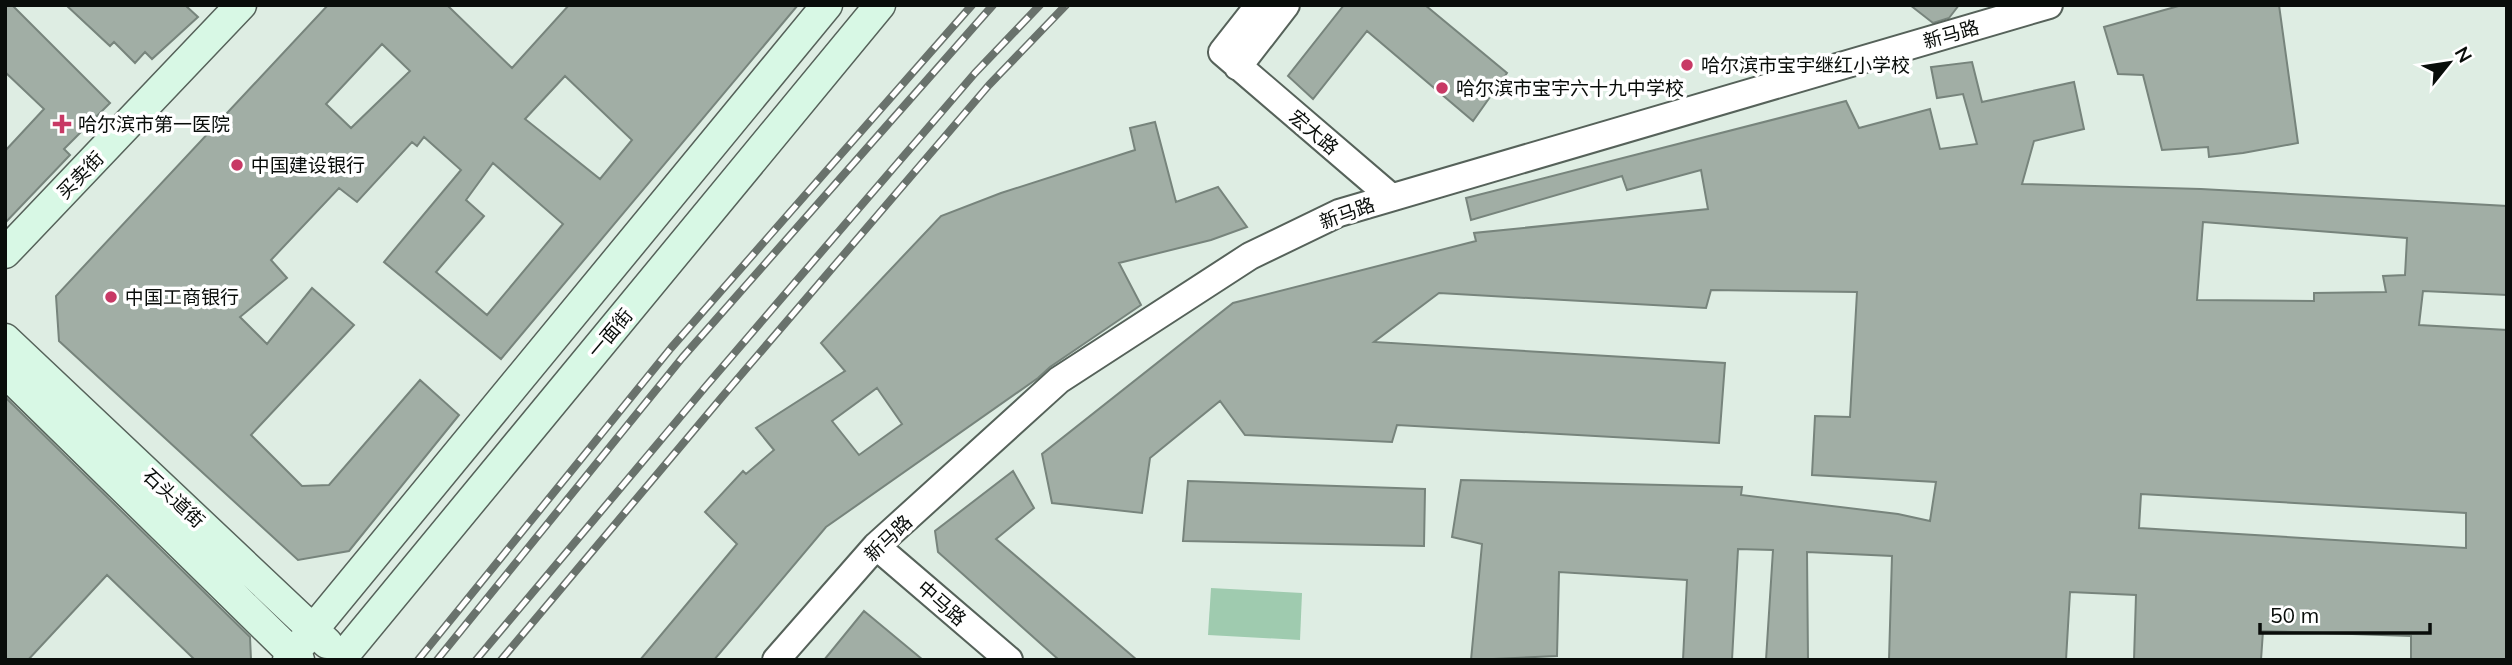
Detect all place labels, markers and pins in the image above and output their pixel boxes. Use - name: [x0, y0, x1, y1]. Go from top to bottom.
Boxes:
- place label: 哈尔滨市宝宇继红小学校: [1701, 53, 1910, 77]
- marker: 哈尔滨市宝宇继红小学校: [1679, 57, 1695, 73]
- place label: 哈尔滨市宝宇六十九中学校: [1456, 76, 1684, 100]
- marker: 哈尔滨市宝宇六十九中学校: [1434, 80, 1450, 96]
- place label: 哈尔滨市第一医院: [78, 112, 230, 136]
- marker: 哈尔滨市第一医院: [52, 114, 72, 134]
- place label: 中国建设银行: [251, 153, 365, 177]
- marker: 中国建设银行: [229, 157, 245, 173]
- place label: 中国工商银行: [125, 285, 239, 309]
- marker: 中国工商银行: [103, 289, 119, 305]

